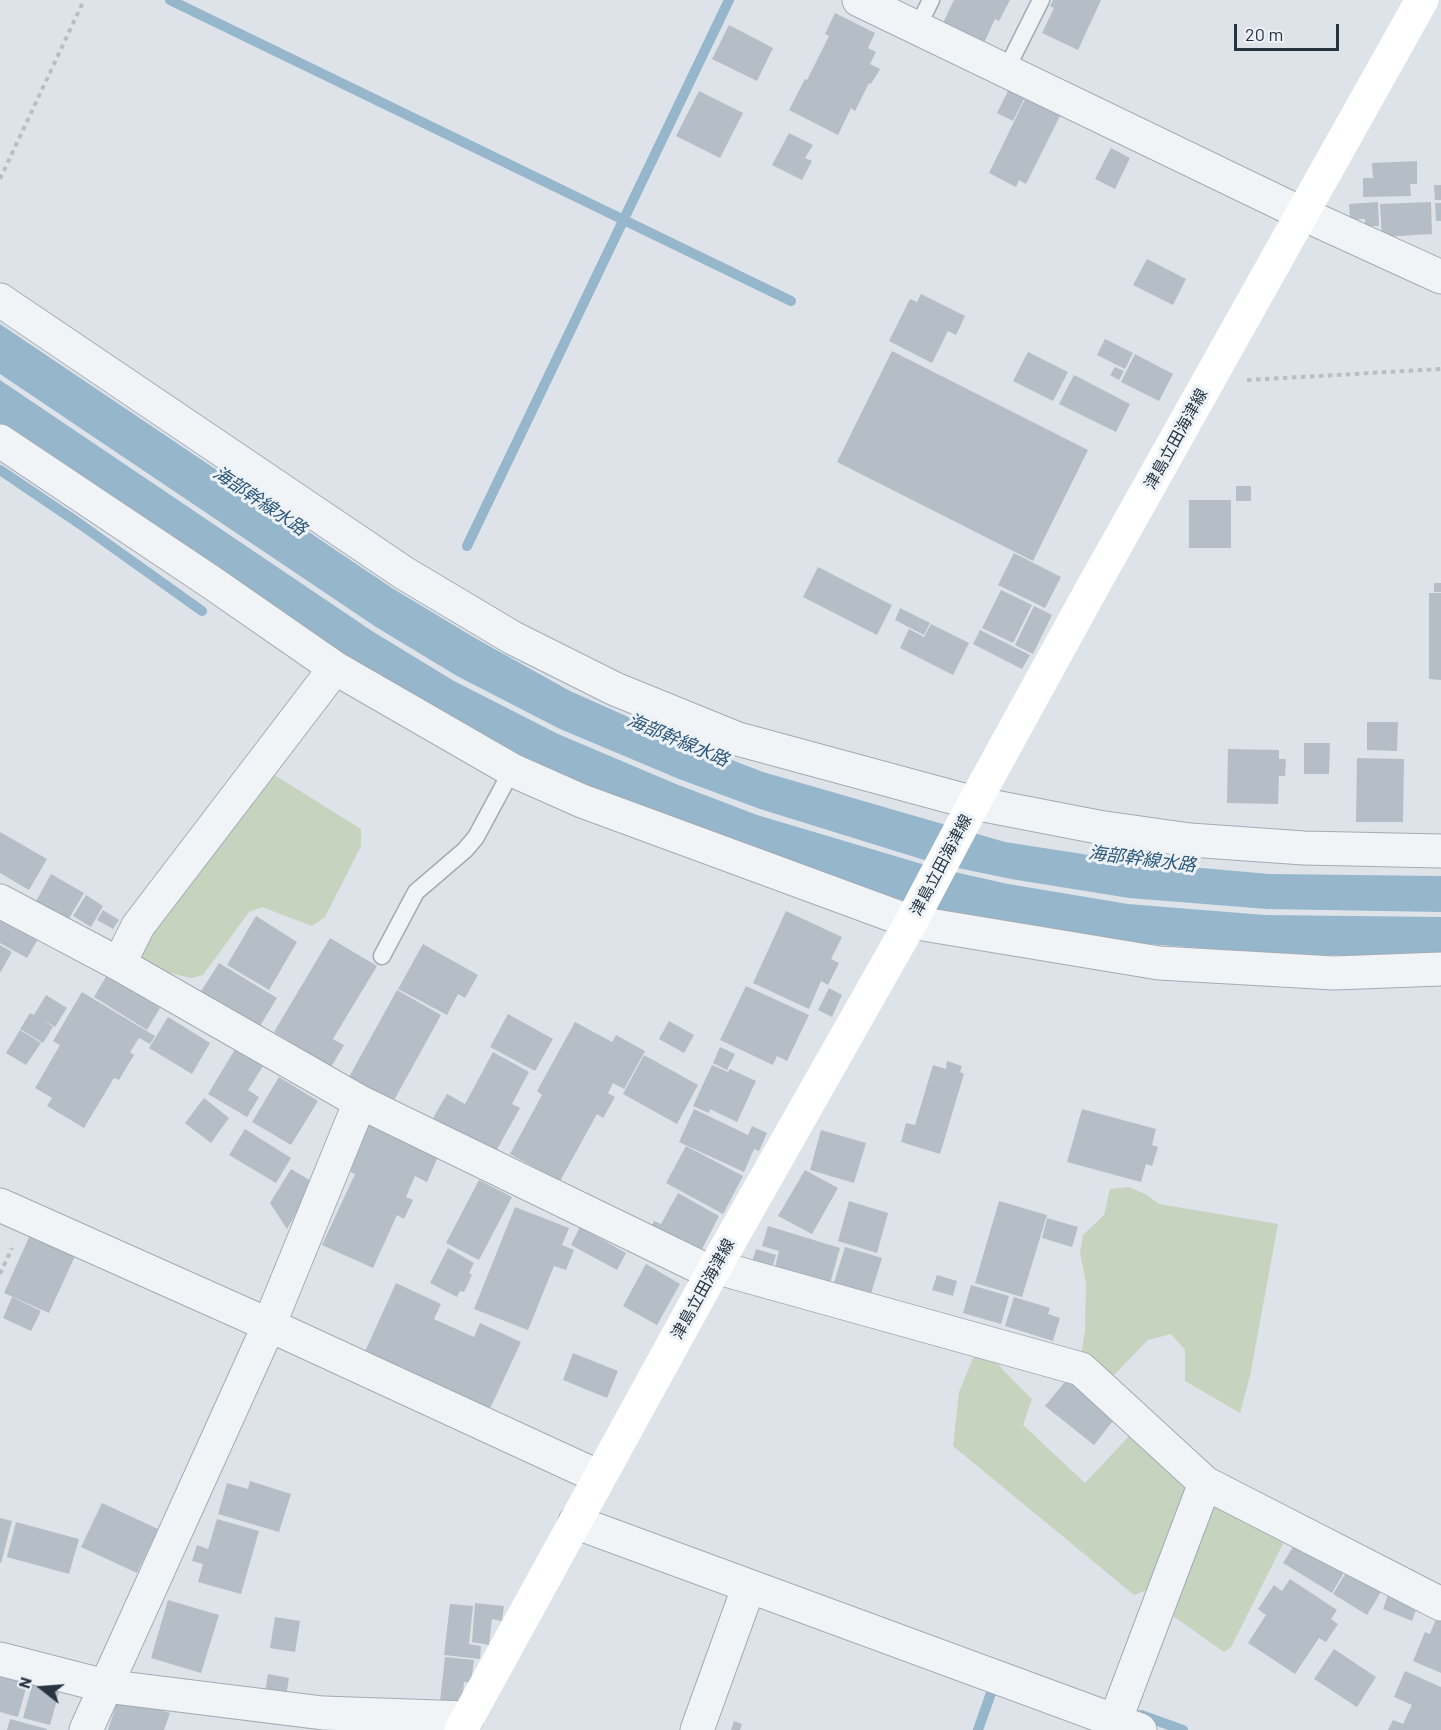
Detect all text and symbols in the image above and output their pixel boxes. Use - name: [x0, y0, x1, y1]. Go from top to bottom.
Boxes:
- scale bar: [1237, 12, 1342, 50]
- text: 20 m: [1245, 23, 1283, 45]
- street label: 津島立田海津線: [1140, 385, 1212, 493]
- water label: 海部幹線水路: [209, 462, 311, 540]
- water label: 海部幹線水路: [624, 709, 732, 771]
- street label: 津島立田海津線: [906, 811, 976, 919]
- water label: 海部幹線水路: [1087, 842, 1197, 876]
- street label: 津島立田海津線: [667, 1235, 739, 1343]
- north arrow: [12, 1658, 72, 1718]
- text: N: [14, 1675, 35, 1690]

